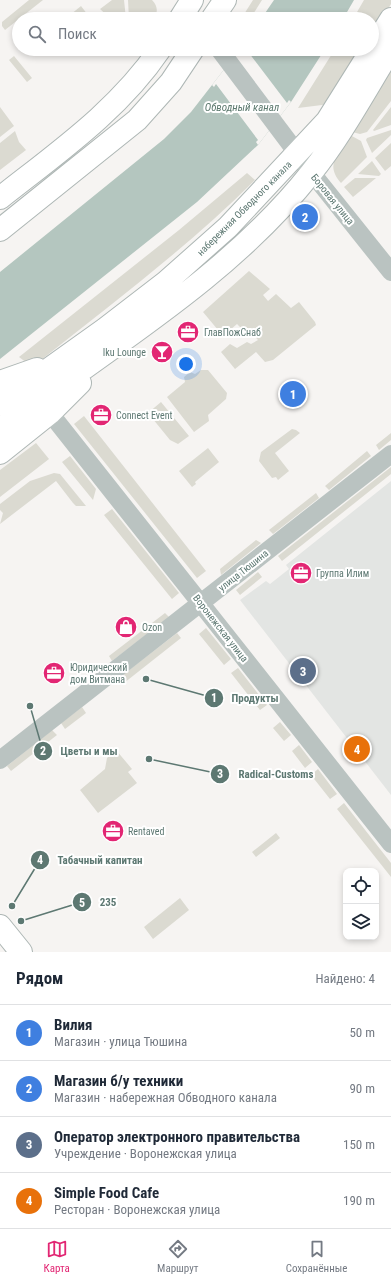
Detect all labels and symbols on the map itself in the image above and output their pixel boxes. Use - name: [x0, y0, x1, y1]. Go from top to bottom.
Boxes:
- water label: Обводный канал: [205, 101, 280, 114]
- street label: набережная Обводного канала: [195, 159, 294, 258]
- street label: Боровая улица: [309, 172, 356, 227]
- pin: 2: [292, 202, 318, 232]
- office icon: ГлавПожСнаб: [175, 319, 201, 345]
- place label: ГлавПожСнаб: [204, 327, 261, 338]
- bar icon: Iku Lounge: [149, 339, 175, 365]
- place label: Iku Lounge: [103, 347, 146, 358]
- your location: [176, 354, 196, 374]
- pin: 1: [280, 379, 306, 409]
- office icon: Connect Event: [88, 402, 114, 428]
- place label: Connect Event: [116, 410, 173, 421]
- street label: улица Тюшина: [216, 547, 271, 593]
- office icon: Группа Илим: [288, 560, 314, 586]
- place label: Группа Илим: [316, 568, 369, 579]
- street label: Воронежская улица: [191, 593, 250, 664]
- shop icon: Ozon: [113, 614, 139, 640]
- place label: Ozon: [142, 622, 162, 633]
- pin: 3: [290, 656, 316, 686]
- office icon: Юридический дом Витмана: [41, 660, 67, 686]
- place label: Юридический дом Витмана: [70, 662, 127, 685]
- callout: Продукты: [204, 687, 287, 710]
- text: 1: [211, 691, 217, 705]
- text: Продукты: [232, 692, 278, 705]
- pin: 4: [344, 734, 370, 764]
- callout: Цветы и мы: [33, 740, 126, 763]
- text: 2: [40, 744, 46, 758]
- text: Цветы и мы: [61, 745, 117, 758]
- callout: Radical-Customs: [210, 762, 321, 785]
- text: 3: [217, 767, 223, 781]
- text: Radical-Customs: [239, 768, 314, 781]
- office icon: Rentaved: [100, 818, 126, 844]
- place label: Rentaved: [128, 826, 164, 837]
- callout: Табачный капитан: [30, 848, 151, 871]
- text: 4: [37, 853, 43, 867]
- text: Табачный капитан: [57, 854, 143, 867]
- callout: 235: [72, 891, 125, 914]
- text: 5: [79, 896, 85, 910]
- text: 235: [100, 896, 117, 909]

